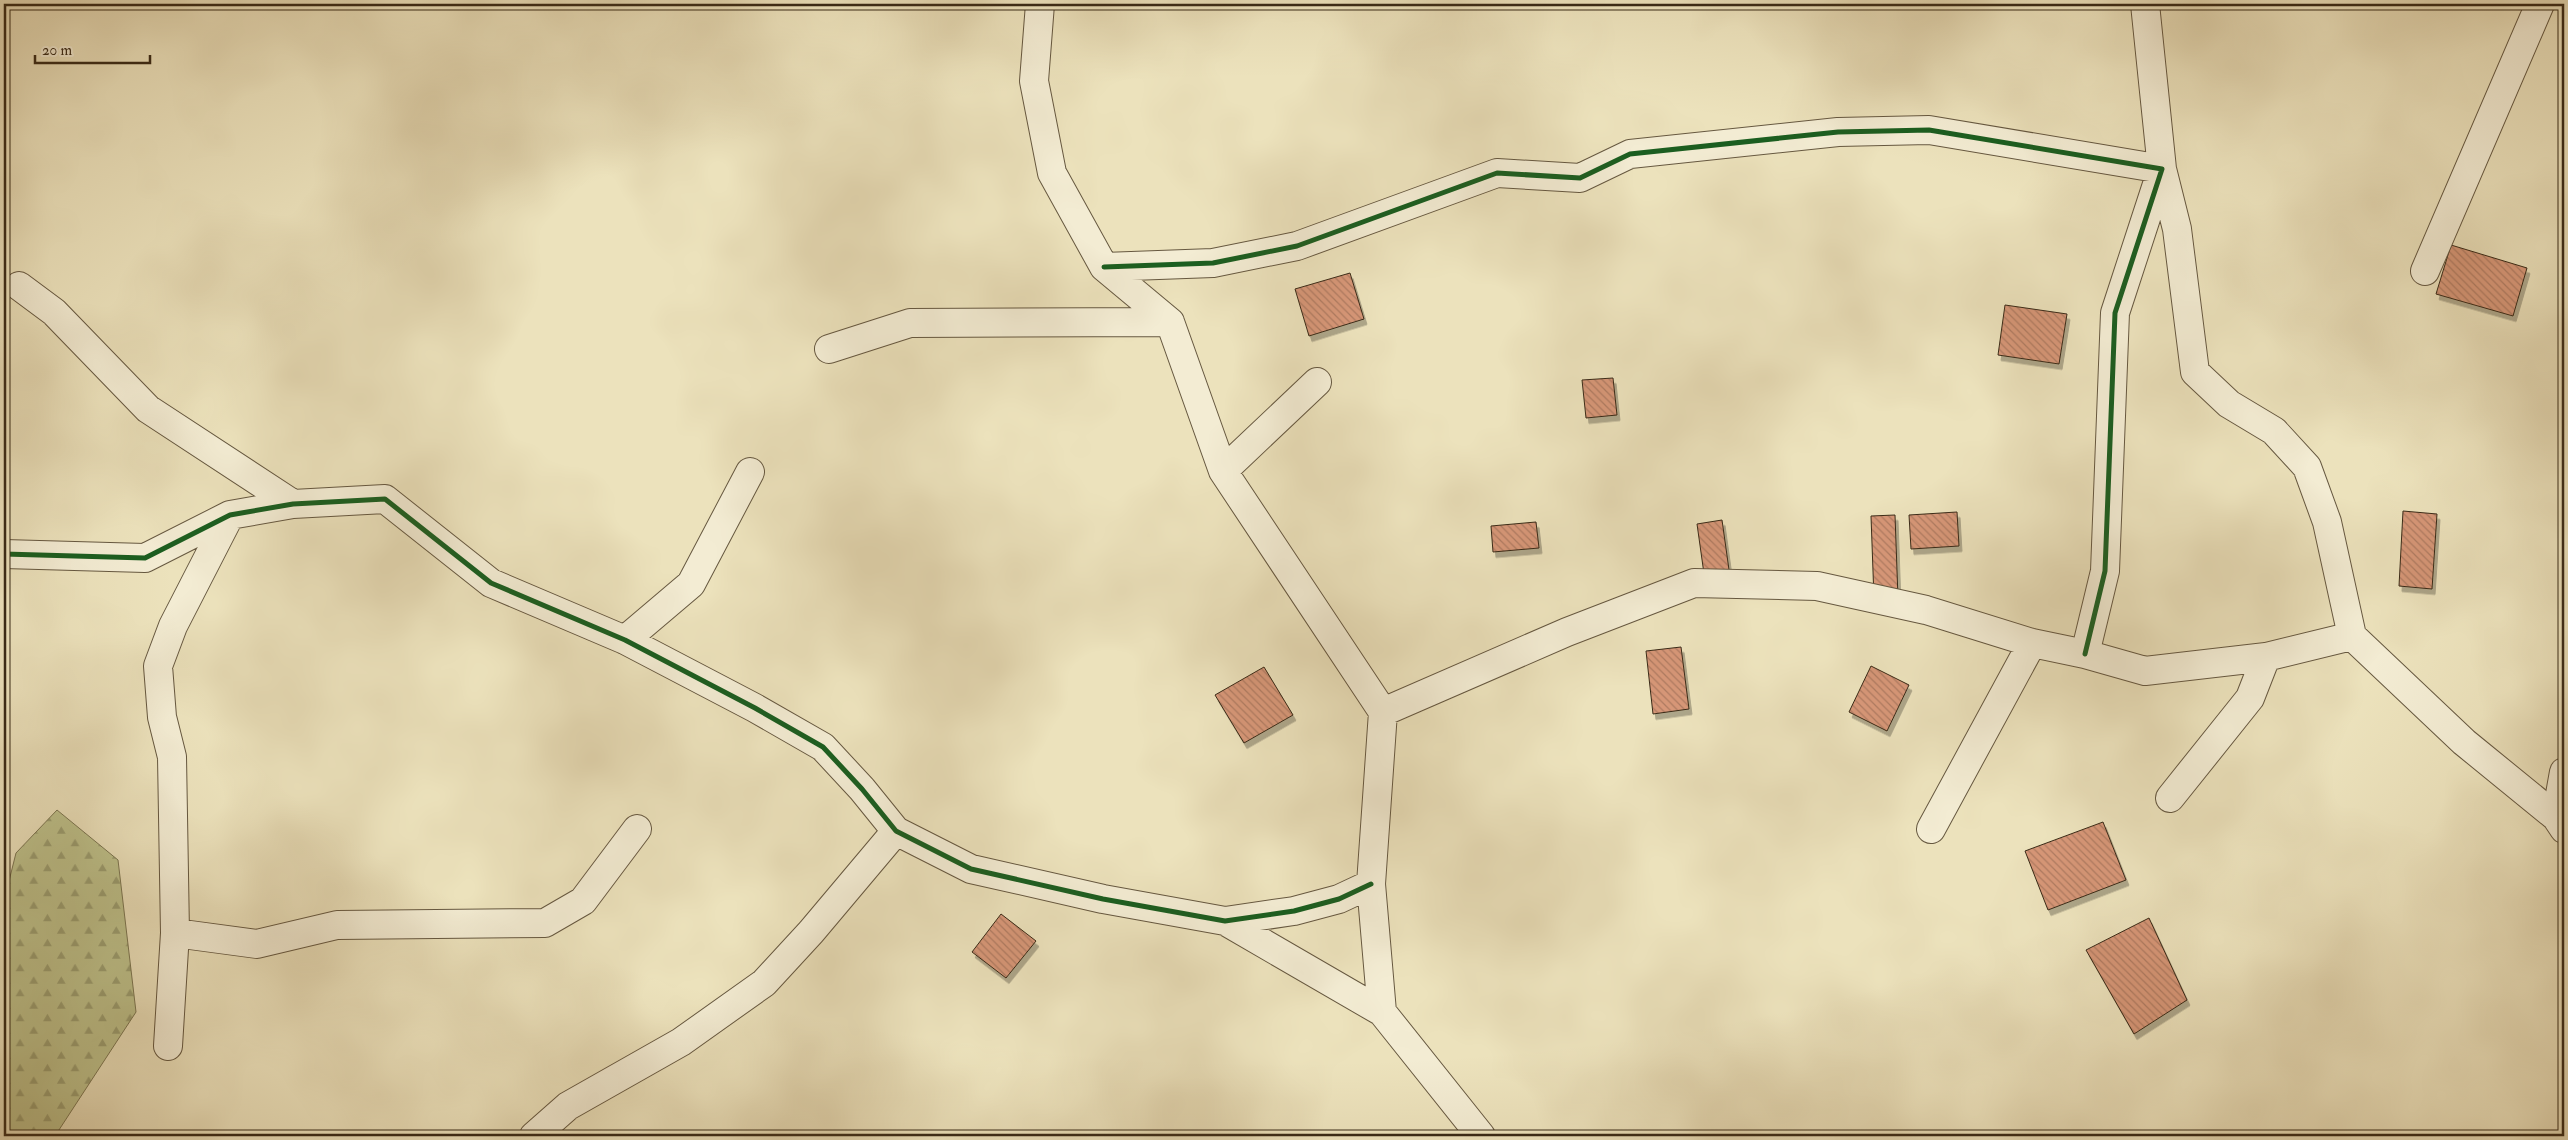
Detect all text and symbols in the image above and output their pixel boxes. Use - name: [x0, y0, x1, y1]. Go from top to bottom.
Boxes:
- scale bar: [35, 32, 150, 64]
- text: 20 m: [42, 41, 72, 60]

